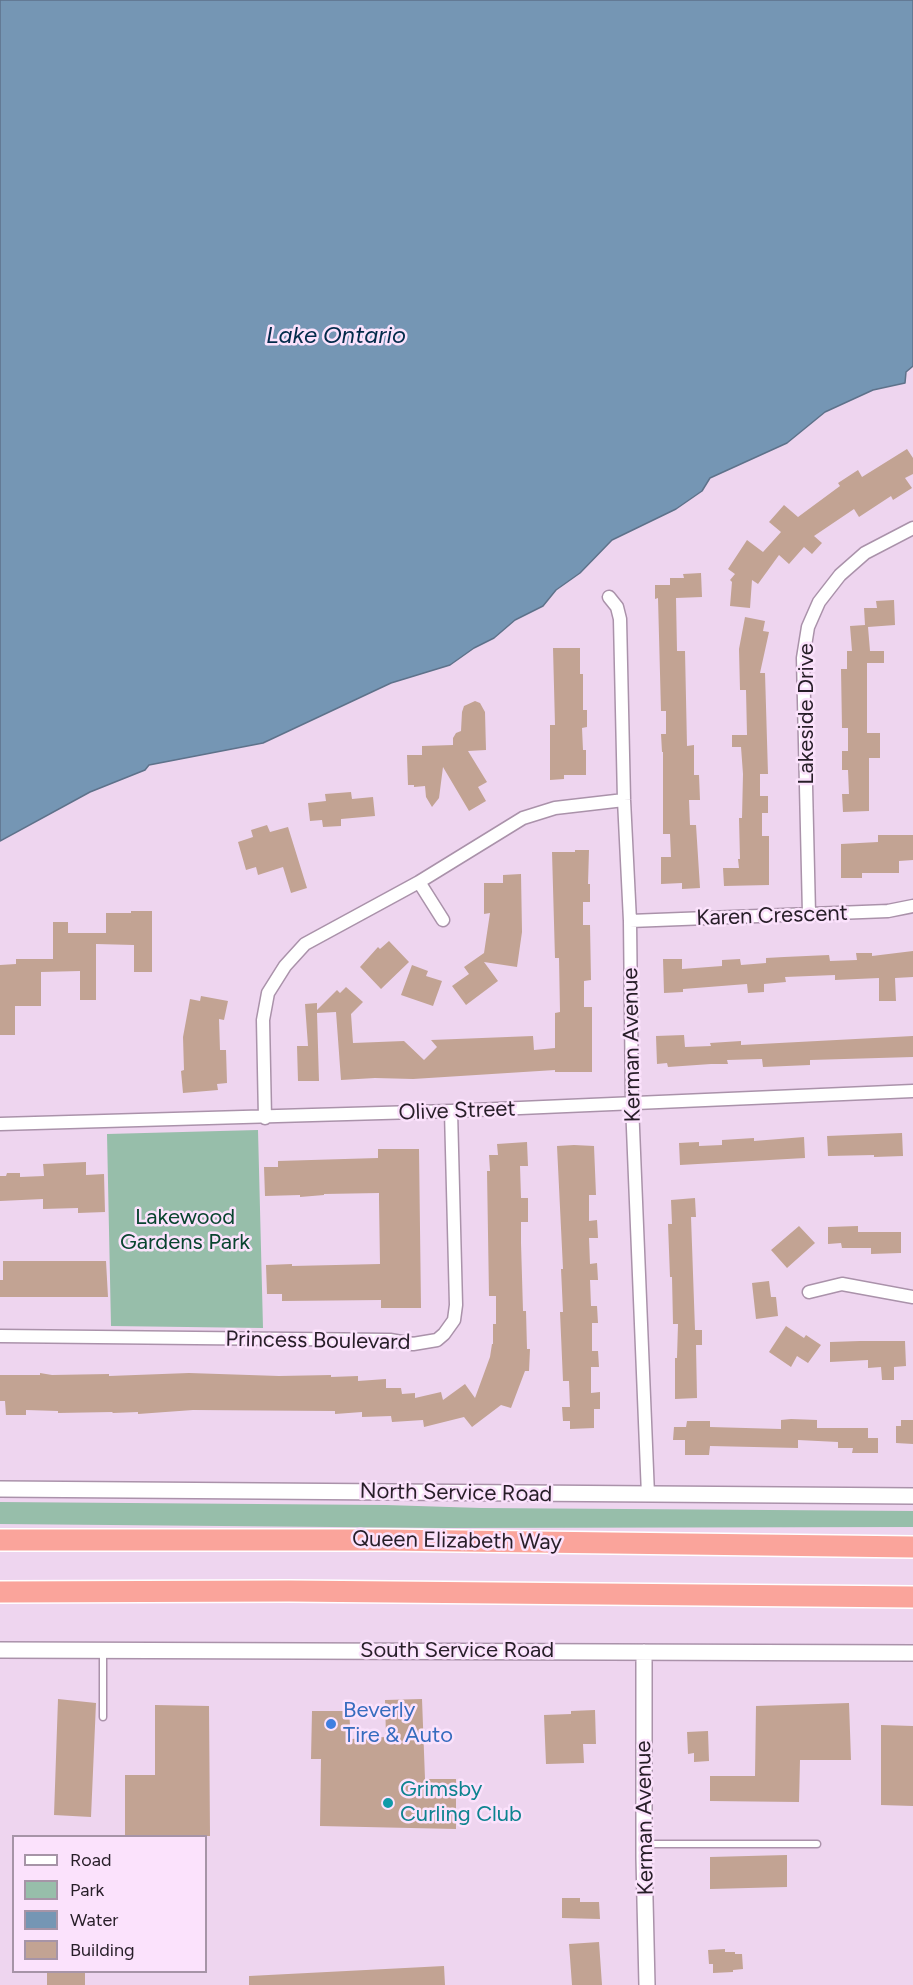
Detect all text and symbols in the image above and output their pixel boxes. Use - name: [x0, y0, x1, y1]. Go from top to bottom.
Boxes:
- water label: Lake Ontario: [266, 322, 406, 350]
- street label: Lakeside Drive: [794, 643, 820, 785]
- street label: Karen Crescent: [696, 900, 848, 932]
- street label: Kerman Avenue: [617, 967, 647, 1123]
- street label: Olive Street: [398, 1096, 516, 1126]
- park label: Lakewood Gardens Park: [120, 1205, 250, 1256]
- street label: Princess Boulevard: [225, 1326, 411, 1356]
- street label: North Service Road: [359, 1478, 553, 1508]
- street label: Queen Elizabeth Way: [352, 1526, 562, 1556]
- street label: South Service Road: [360, 1638, 554, 1664]
- place label: Beverly Tire & Auto: [343, 1698, 453, 1750]
- marker: Beverly Tire & Auto: [324, 1717, 338, 1731]
- street label: Kerman Avenue: [630, 1740, 660, 1896]
- place label: Grimsby Curling Club: [400, 1777, 522, 1828]
- marker: Grimsby Curling Club: [381, 1796, 395, 1810]
- legend: [12, 1835, 207, 1973]
- text: Road: [70, 1849, 111, 1871]
- text: Park: [70, 1879, 104, 1901]
- text: Water: [70, 1909, 118, 1931]
- text: Building: [70, 1939, 135, 1961]

